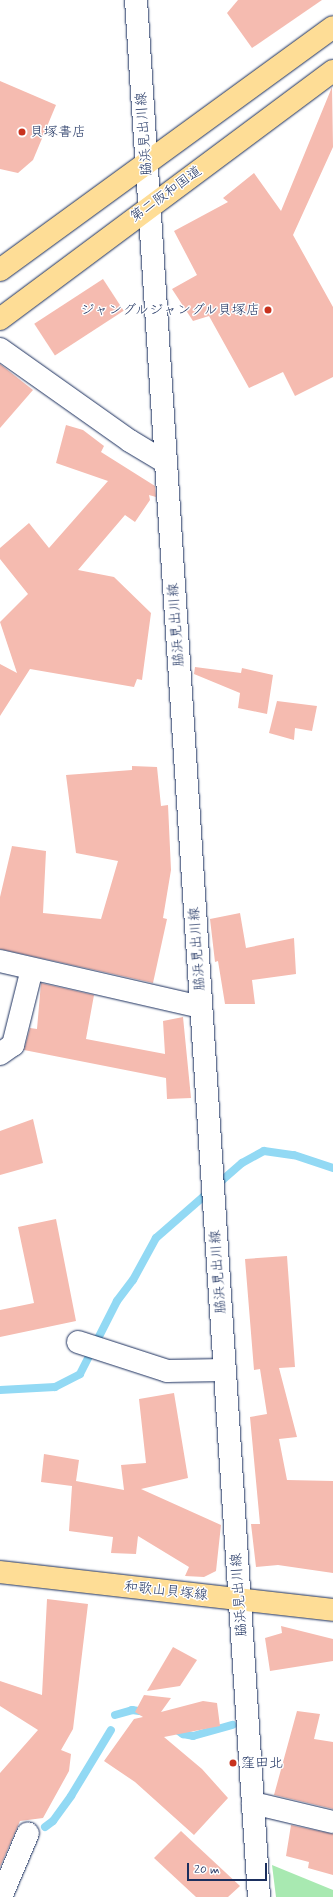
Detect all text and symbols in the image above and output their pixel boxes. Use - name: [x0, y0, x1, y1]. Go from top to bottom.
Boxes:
- street label: 脇浜見出川線: [133, 92, 155, 176]
- place label: 貝塚書店: [30, 124, 86, 140]
- marker: 貝塚書店: [17, 127, 27, 137]
- street label: 第二阪和国道: [127, 163, 205, 225]
- place label: ジャングルジャングル貝塚店: [78, 302, 260, 318]
- marker: ジャングルジャングル貝塚店: [263, 305, 273, 315]
- street label: 脇浜見出川線: [165, 583, 187, 667]
- street label: 脇浜見出川線: [186, 907, 208, 991]
- street label: 脇浜見出川線: [207, 1230, 229, 1314]
- street label: 脇浜見出川線: [228, 1553, 250, 1637]
- street label: 和歌山貝塚線: [123, 1578, 209, 1604]
- place label: 窪田北: [241, 1755, 283, 1771]
- marker: 窪田北: [228, 1758, 238, 1768]
- scale bar: [189, 1855, 269, 1881]
- text: 20 m: [194, 1862, 220, 1878]

